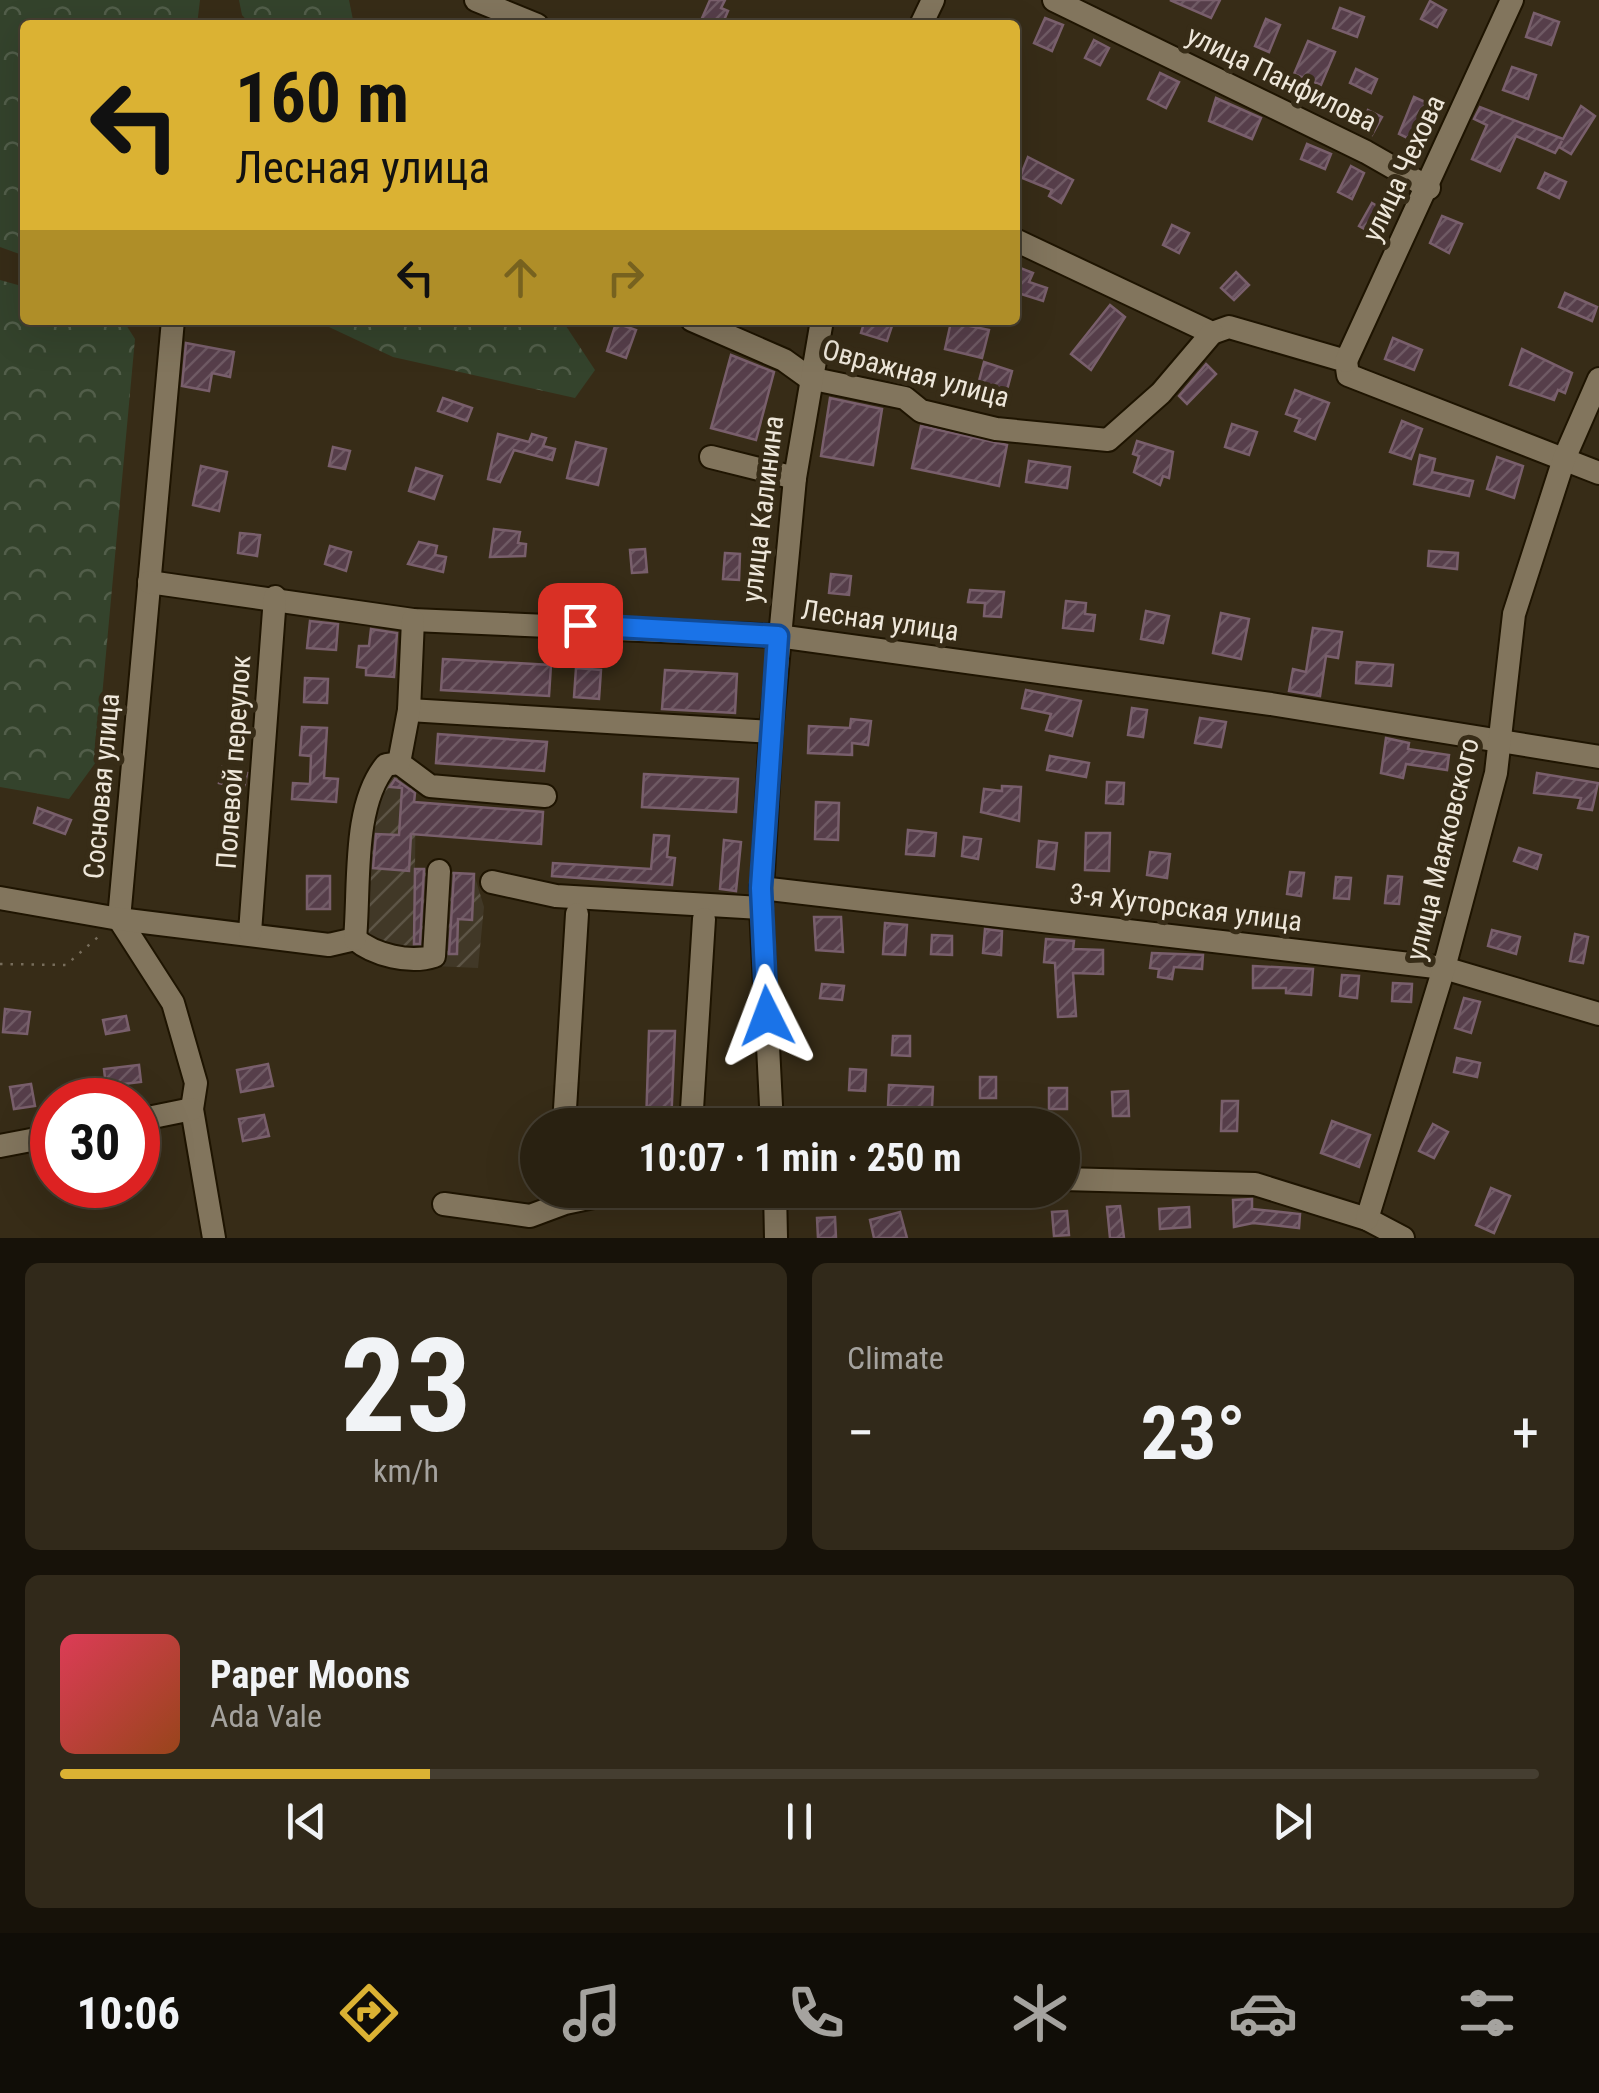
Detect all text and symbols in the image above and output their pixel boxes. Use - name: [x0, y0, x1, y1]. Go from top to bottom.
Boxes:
- street label: улица Панфилова: [1182, 18, 1382, 139]
- text: 160 m: [235, 57, 409, 139]
- icon: left: [70, 60, 200, 190]
- street label: улица Чехова: [1355, 90, 1452, 247]
- text: Лесная улица: [235, 141, 490, 194]
- icon: left: [388, 250, 443, 305]
- icon: ahead: [493, 250, 548, 305]
- icon: right: [598, 250, 653, 305]
- street label: Овражная улица: [819, 333, 1013, 414]
- street label: улица Калинина: [735, 414, 790, 604]
- pin: [538, 583, 623, 668]
- street label: Лесная улица: [799, 593, 961, 648]
- icon: arrive: [553, 598, 608, 653]
- street label: Полевой переулок: [210, 654, 257, 870]
- street label: Сосновая улица: [77, 692, 126, 880]
- street label: улица Маяковского: [1399, 735, 1486, 964]
- street label: 3-я Хуторская улица: [1068, 877, 1304, 938]
- position arrow: [715, 964, 819, 1068]
- speed limit sign: 30: [30, 1078, 160, 1208]
- text: 10:07 · 1 min · 250 m: [639, 1136, 961, 1180]
- text: 23: [340, 1310, 472, 1463]
- text: Climate: [847, 1339, 944, 1377]
- text: 23°: [1141, 1389, 1246, 1477]
- text: −: [847, 1401, 875, 1465]
- text: +: [1512, 1401, 1539, 1465]
- text: km/h: [373, 1452, 439, 1490]
- text: Paper Moons: [210, 1653, 410, 1697]
- text: Ada Vale: [210, 1697, 322, 1735]
- icon: previous: [279, 1794, 334, 1849]
- icon: pause: [772, 1794, 827, 1849]
- icon: next: [1265, 1794, 1320, 1849]
- icon: directions: [334, 1978, 404, 2048]
- icon: music: [557, 1978, 627, 2048]
- icon: phone: [781, 1978, 851, 2048]
- icon: climate: [1005, 1978, 1075, 2048]
- icon: car: [1228, 1978, 1298, 2048]
- icon: filters: [1452, 1978, 1522, 2048]
- text: 10:06: [77, 1987, 180, 2040]

